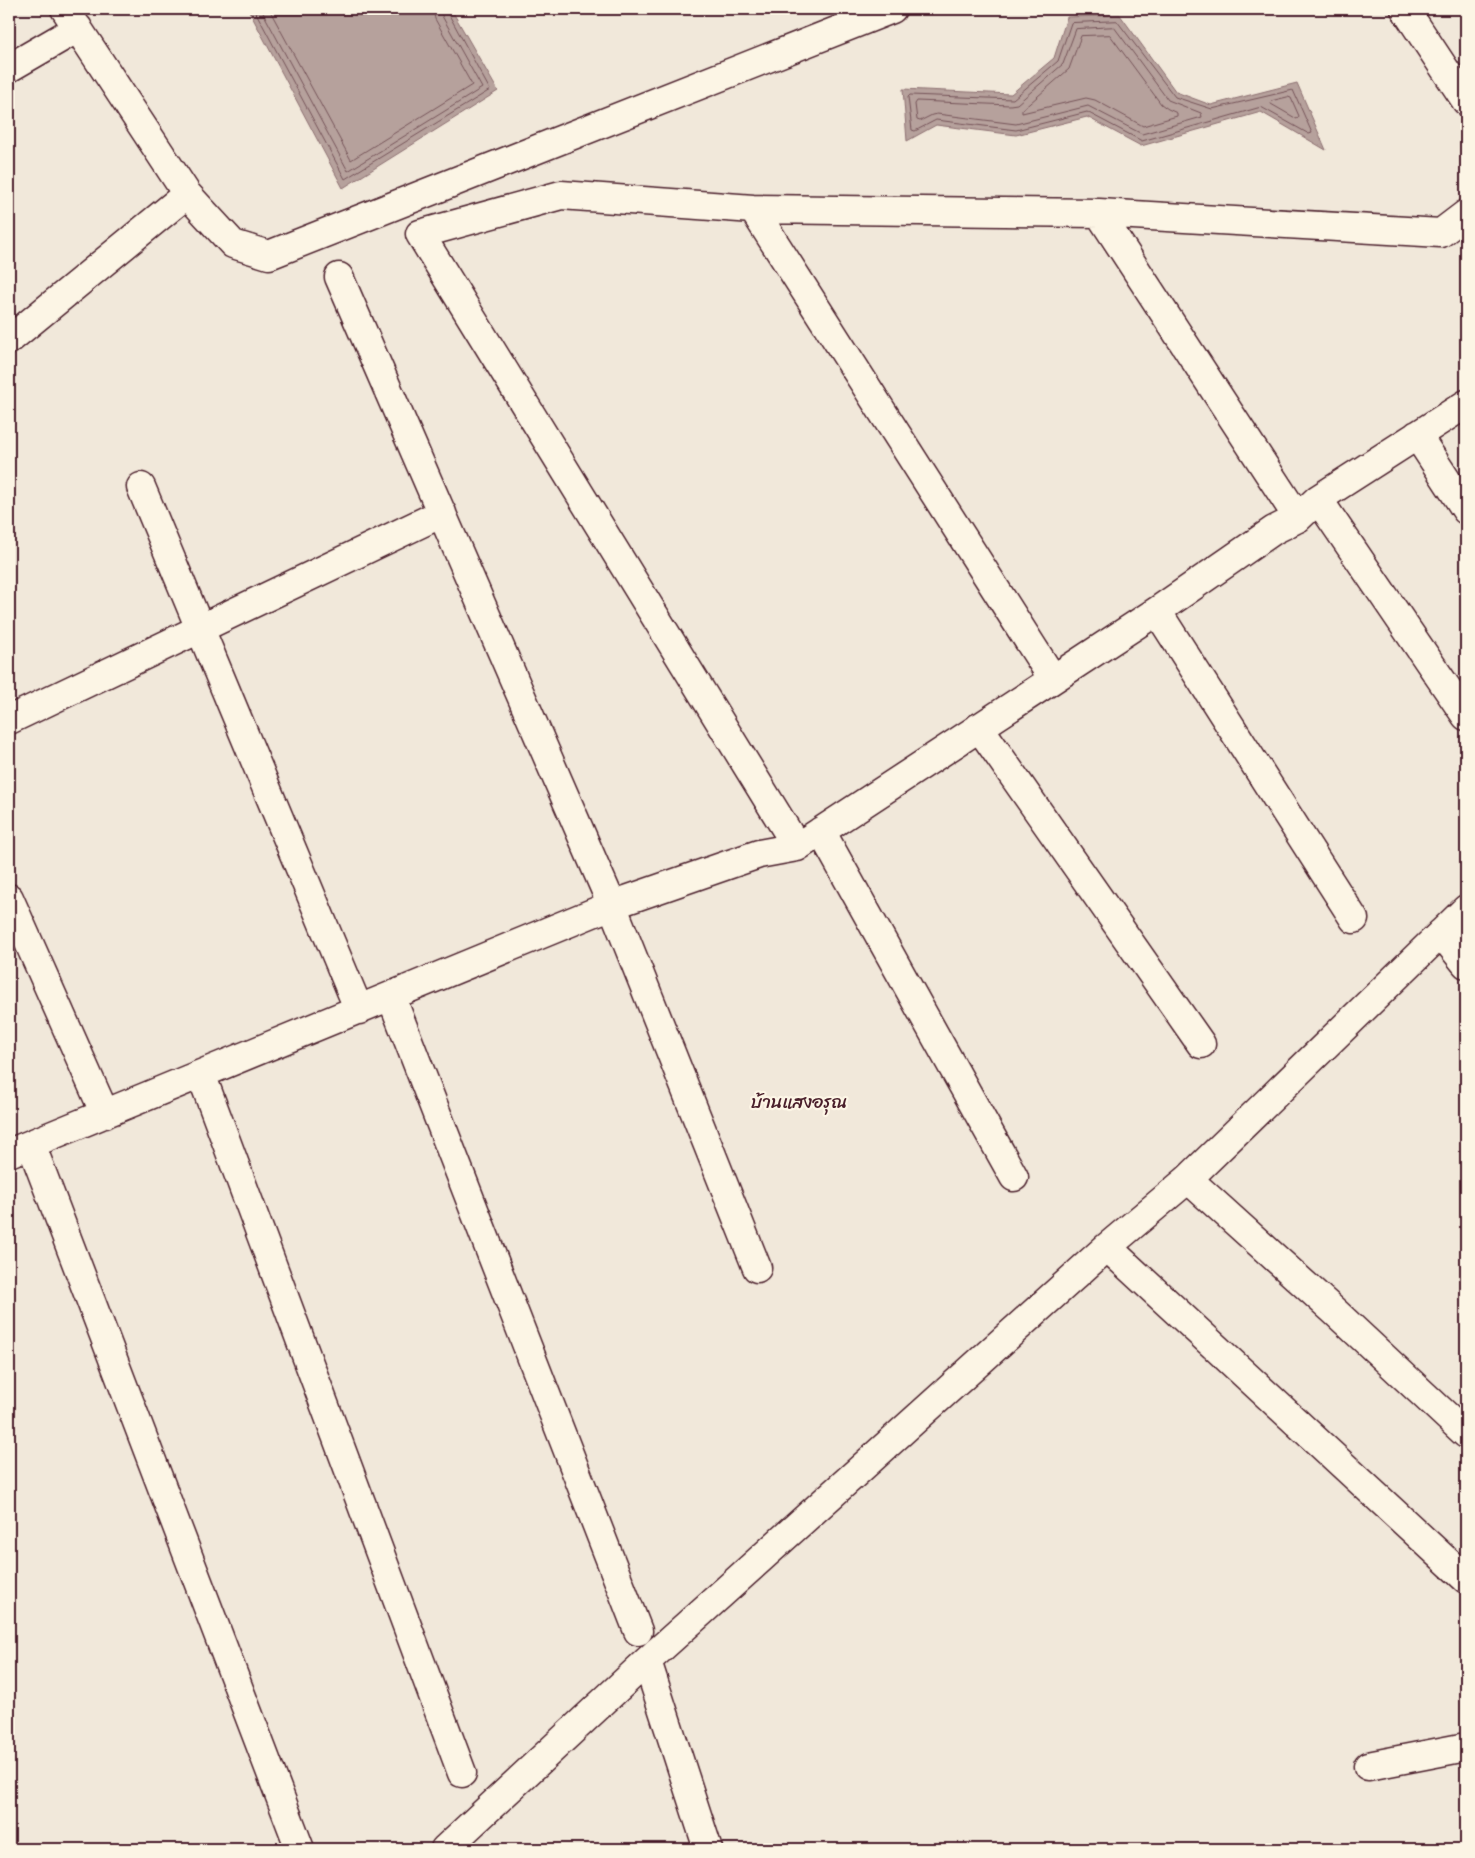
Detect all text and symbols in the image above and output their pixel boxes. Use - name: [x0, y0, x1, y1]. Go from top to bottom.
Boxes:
- district label: บ้านแสงอรุณ: [751, 1086, 847, 1118]

